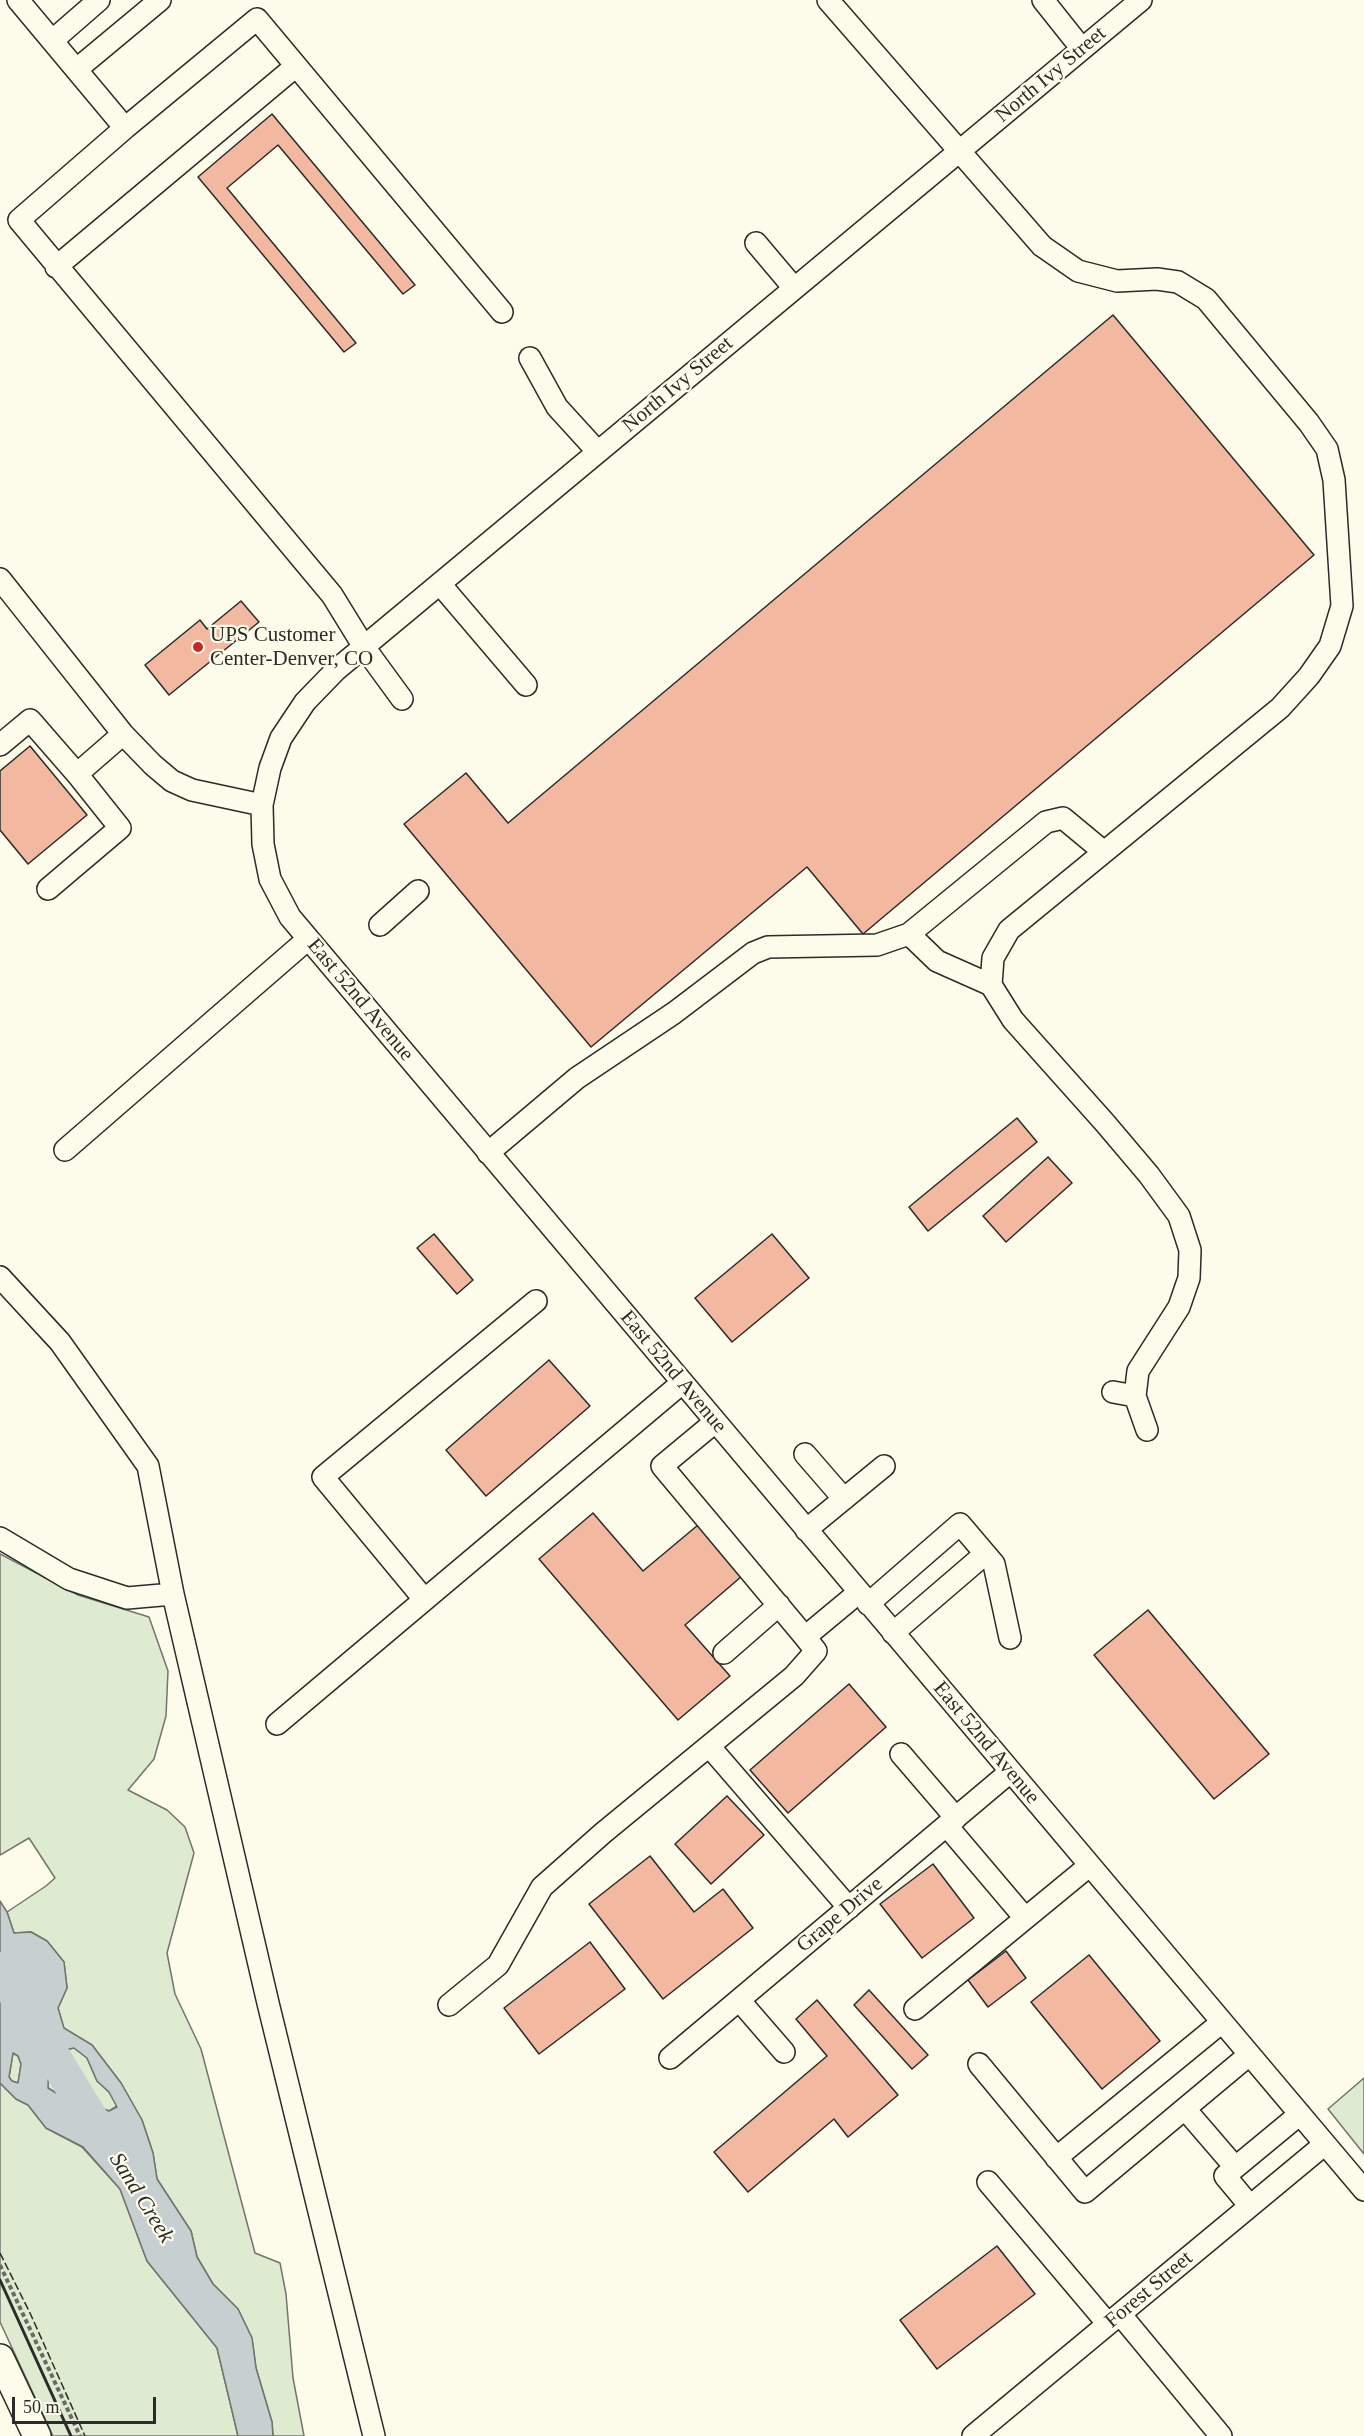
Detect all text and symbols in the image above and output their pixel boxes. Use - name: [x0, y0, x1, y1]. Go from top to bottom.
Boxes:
- street label: North Ivy Street: [991, 21, 1111, 129]
- street label: North Ivy Street: [618, 331, 738, 439]
- place label: UPS Customer Center-Denver, CO: [210, 622, 373, 672]
- marker: UPS Customer Center-Denver, CO: [191, 640, 205, 654]
- street label: East 52nd Avenue: [301, 934, 419, 1066]
- street label: East 52nd Avenue: [614, 1306, 732, 1438]
- street label: East 52nd Avenue: [927, 1677, 1045, 1809]
- street label: Grape Drive: [792, 1872, 888, 1958]
- water label: Sand Creek: [103, 2148, 179, 2248]
- street label: Forest Street: [1100, 2246, 1198, 2334]
- scale bar: [15, 2385, 159, 2423]
- text: 50 m: [23, 2397, 60, 2417]

